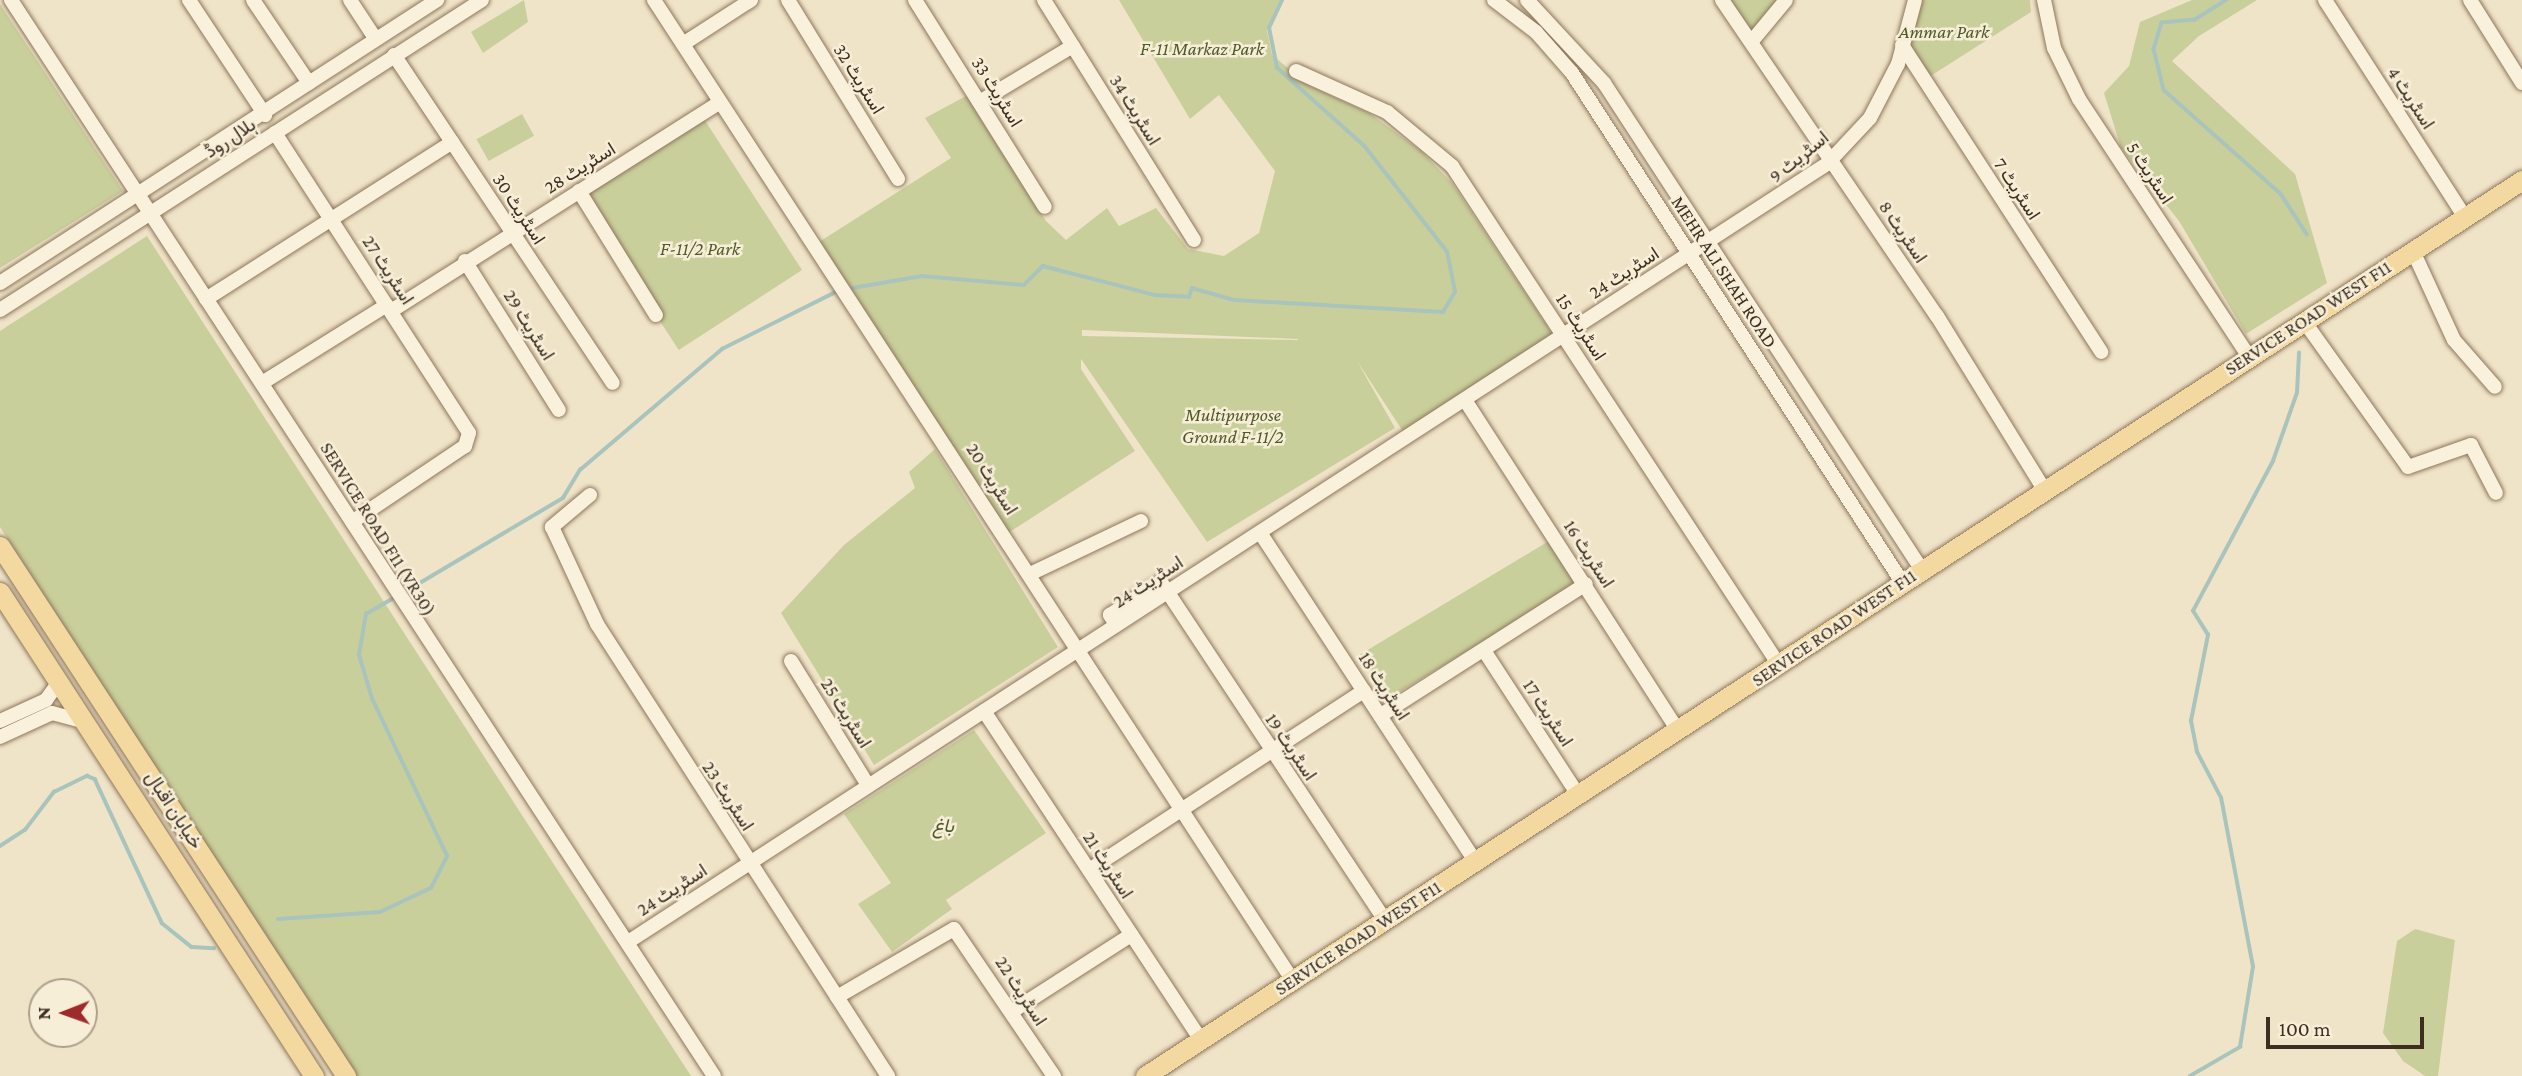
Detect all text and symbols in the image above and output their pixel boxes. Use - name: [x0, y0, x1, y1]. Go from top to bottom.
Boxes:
- park label: Ammar Park: [1899, 21, 1989, 43]
- park label: F-11 Markaz Park: [1140, 38, 1264, 60]
- street label: اسٹریٹ 32: [829, 40, 889, 118]
- street label: اسٹریٹ 33: [967, 53, 1027, 131]
- street label: اسٹریٹ 4: [2382, 62, 2440, 134]
- street label: اسٹریٹ 34: [1104, 70, 1166, 150]
- street label: ہلال روڈ: [200, 113, 260, 163]
- street label: اسٹریٹ 9: [1765, 126, 1833, 188]
- street label: اسٹریٹ 28: [540, 137, 620, 199]
- street label: اسٹریٹ 5: [2122, 138, 2178, 208]
- street label: اسٹریٹ 7: [1989, 154, 2045, 224]
- street label: اسٹریٹ 30: [488, 169, 550, 249]
- street label: MEHR ALI SHAH ROAD: [1666, 192, 1782, 352]
- street label: اسٹریٹ 8: [1874, 196, 1932, 268]
- street label: اسٹریٹ 27: [357, 231, 419, 309]
- park label: F-11/2 Park: [660, 238, 740, 260]
- street label: اسٹریٹ 24: [1585, 242, 1663, 304]
- street label: SERVICE ROAD WEST F11: [2221, 256, 2395, 380]
- street label: اسٹریٹ 29: [498, 285, 560, 365]
- street label: اسٹریٹ 15: [1551, 289, 1611, 365]
- park label: Multipurpose Ground F-11/2: [1182, 404, 1284, 448]
- street label: SERVICE ROAD F11 (VR30): [315, 438, 441, 620]
- street label: اسٹریٹ 20: [961, 439, 1023, 519]
- street label: اسٹریٹ 16: [1559, 516, 1619, 592]
- street label: اسٹریٹ 24: [1109, 551, 1187, 613]
- street label: SERVICE ROAD WEST F11: [1747, 564, 1921, 692]
- street label: اسٹریٹ 18: [1354, 648, 1414, 724]
- street label: اسٹریٹ 25: [816, 674, 876, 752]
- street label: اسٹریٹ 17: [1518, 675, 1578, 751]
- street label: اسٹریٹ 19: [1260, 709, 1322, 785]
- street label: اسٹریٹ 23: [697, 757, 759, 835]
- street label: خیابان اقبال: [140, 767, 208, 853]
- park label: باغ: [932, 815, 954, 837]
- street label: اسٹریٹ 21: [1078, 827, 1138, 903]
- street label: اسٹریٹ 24: [633, 859, 711, 921]
- street label: SERVICE ROAD WEST F11: [1271, 876, 1445, 1000]
- street label: اسٹریٹ 22: [990, 952, 1052, 1030]
- north arrow: [28, 978, 98, 1048]
- scale bar: [2270, 1002, 2428, 1046]
- text: N: [33, 1007, 54, 1020]
- text: 100 m: [2279, 1017, 2331, 1041]

